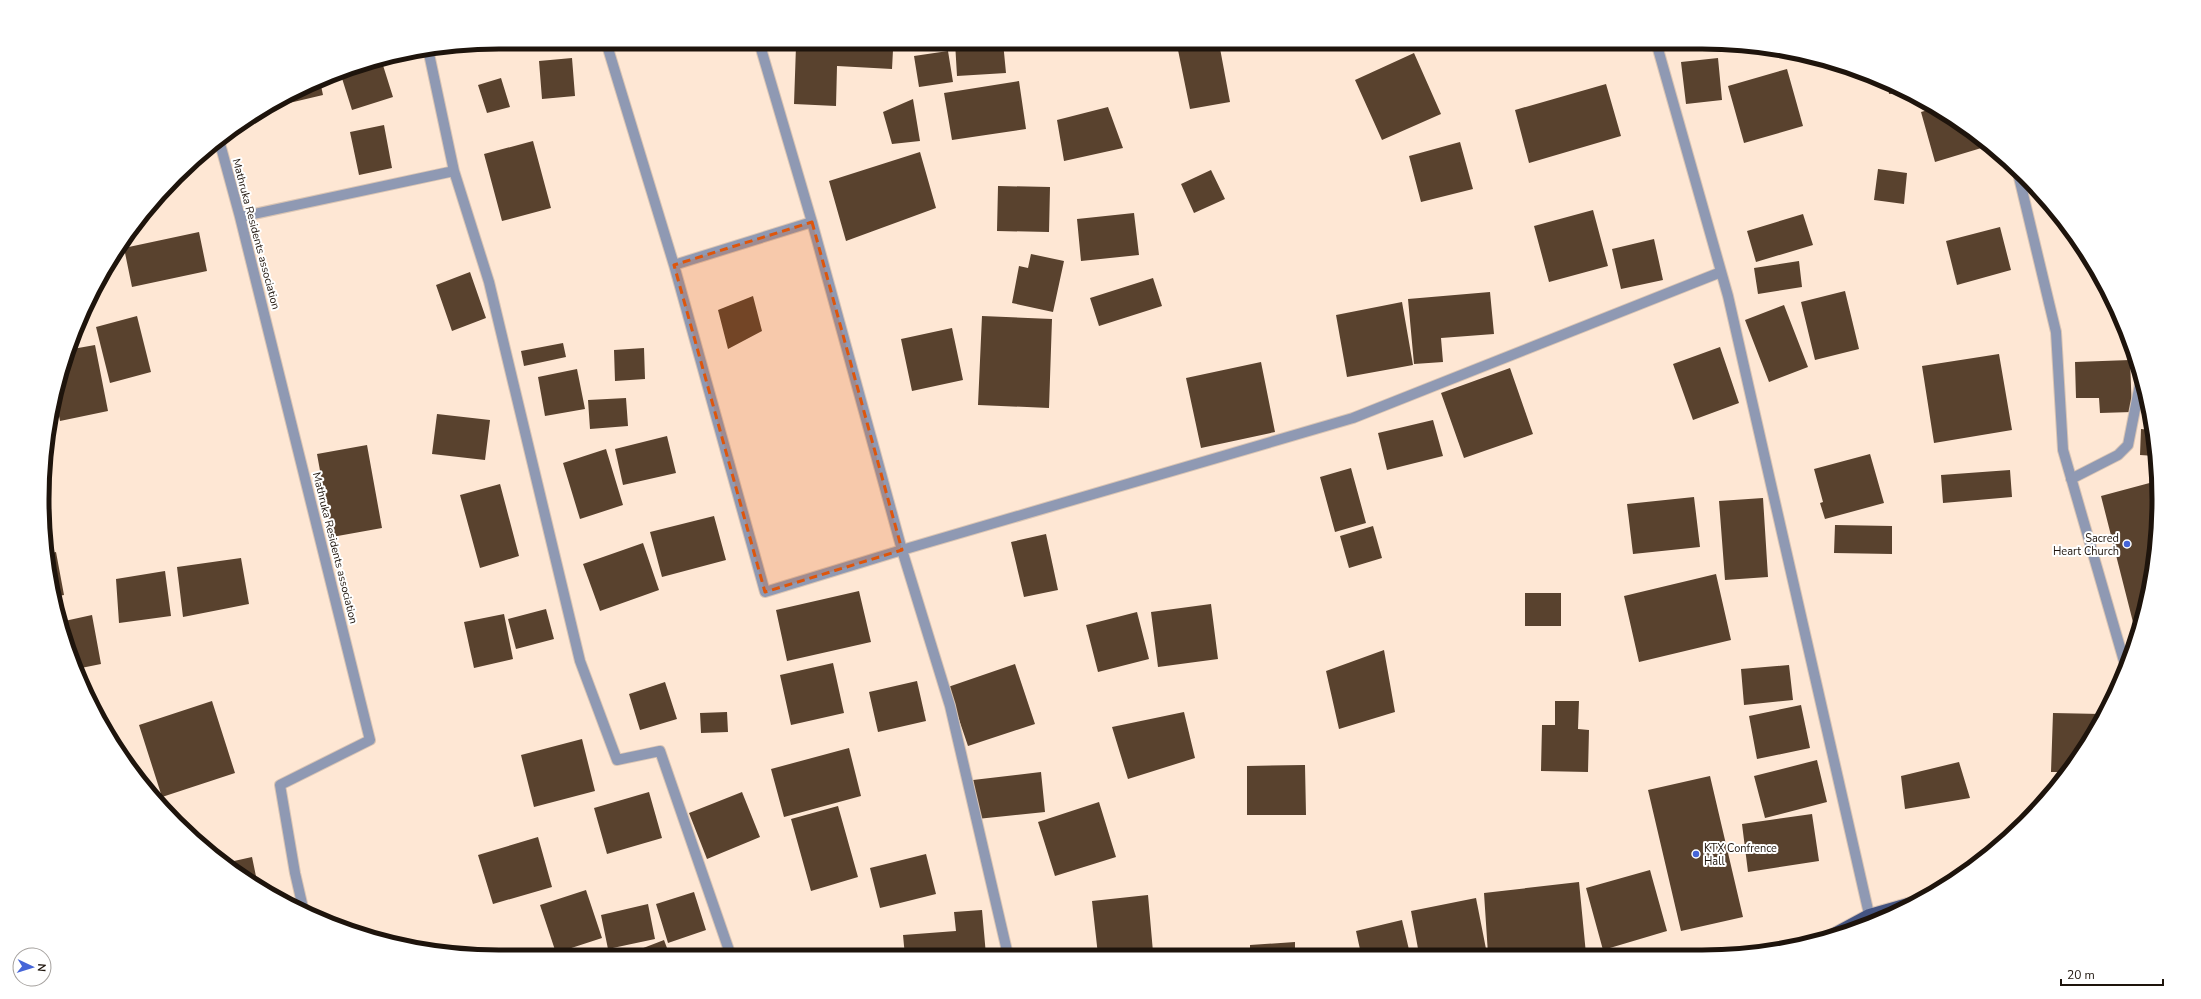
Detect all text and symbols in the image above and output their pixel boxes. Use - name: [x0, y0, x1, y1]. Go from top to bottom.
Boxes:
- street label: Mathruka Residents association: [229, 157, 283, 311]
- street label: Mathruka Residents association: [309, 471, 361, 625]
- place label: Sacred Heart Church: [2053, 531, 2119, 559]
- marker: Sacred Heart Church: [2122, 539, 2132, 549]
- place label: KTX Confrence Hall: [1704, 841, 1777, 869]
- marker: KTX Confrence Hall: [1691, 849, 1701, 859]
- north arrow: [12, 947, 52, 987]
- scale bar: [2061, 961, 2163, 987]
- text: N: [34, 963, 49, 972]
- text: 20 m: [2067, 967, 2095, 983]

